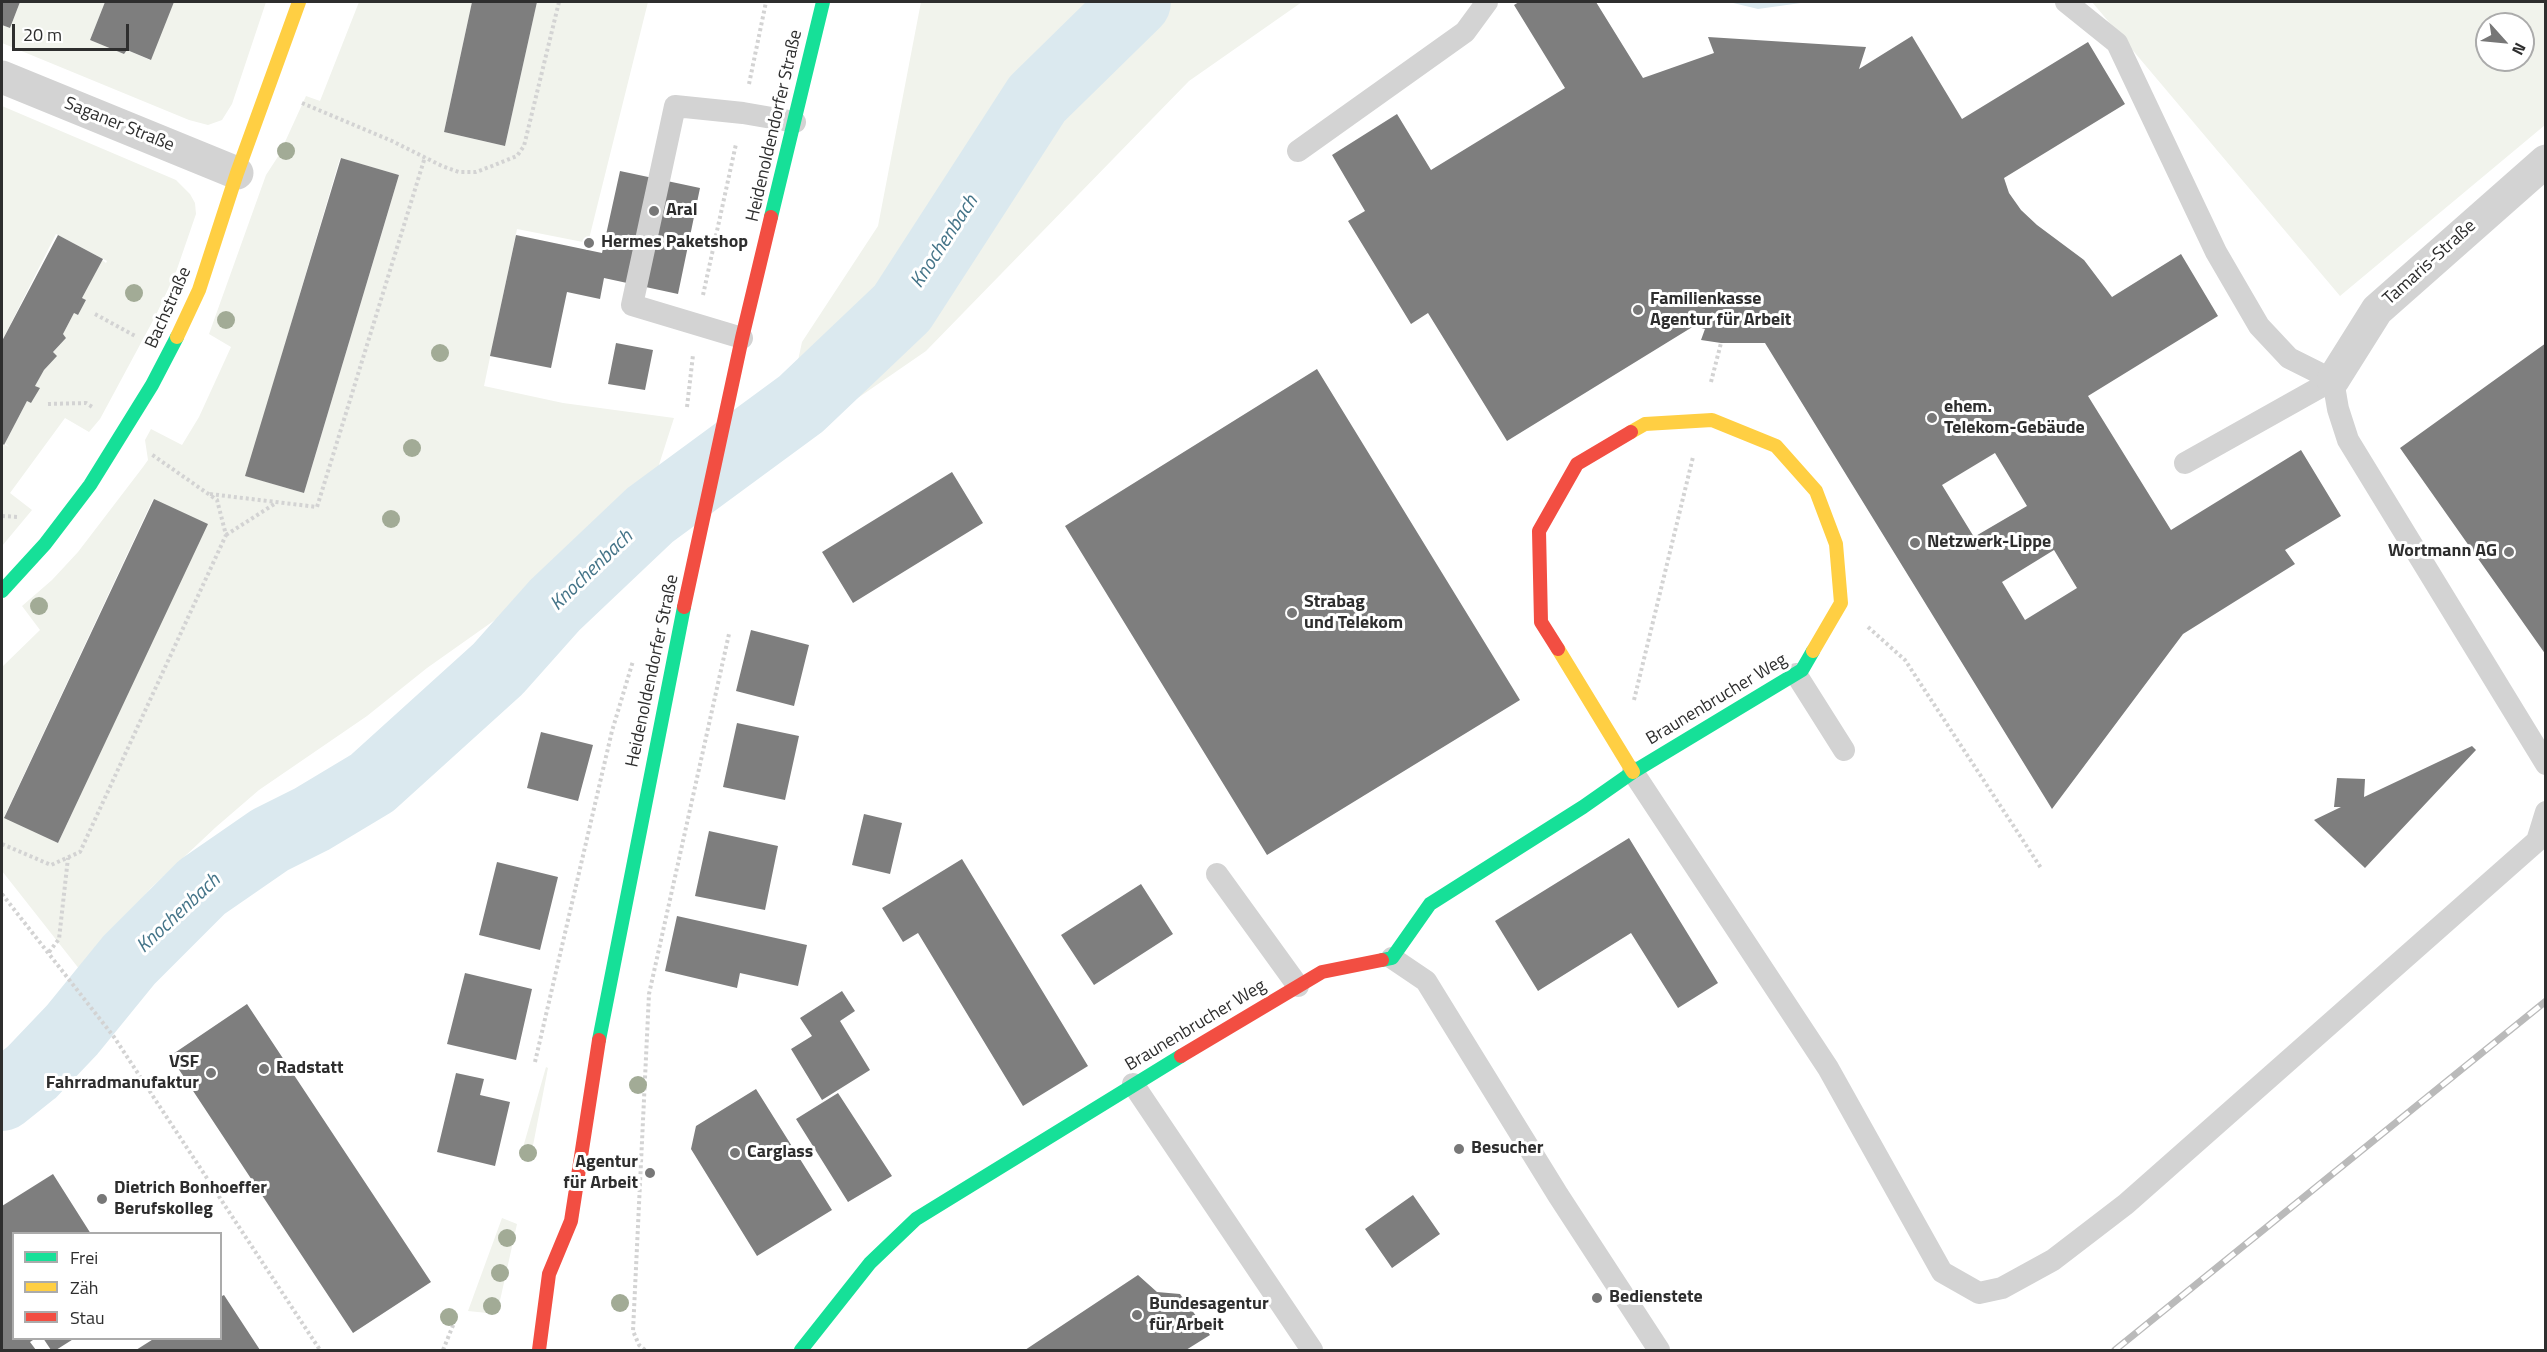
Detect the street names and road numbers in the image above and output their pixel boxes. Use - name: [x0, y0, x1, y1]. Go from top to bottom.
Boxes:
- street label: Heidenoldendorfer Straße: [742, 28, 808, 224]
- street label: Saganer Straße: [61, 93, 177, 157]
- street label: Tamaris-Straße: [2379, 216, 2481, 310]
- street label: Bachstraße: [141, 264, 197, 352]
- street label: Heidenoldendorfer Straße: [622, 573, 684, 769]
- street label: Braunenbrucher Weg: [1643, 649, 1791, 751]
- street label: Braunenbrucher Weg: [1122, 975, 1270, 1077]

